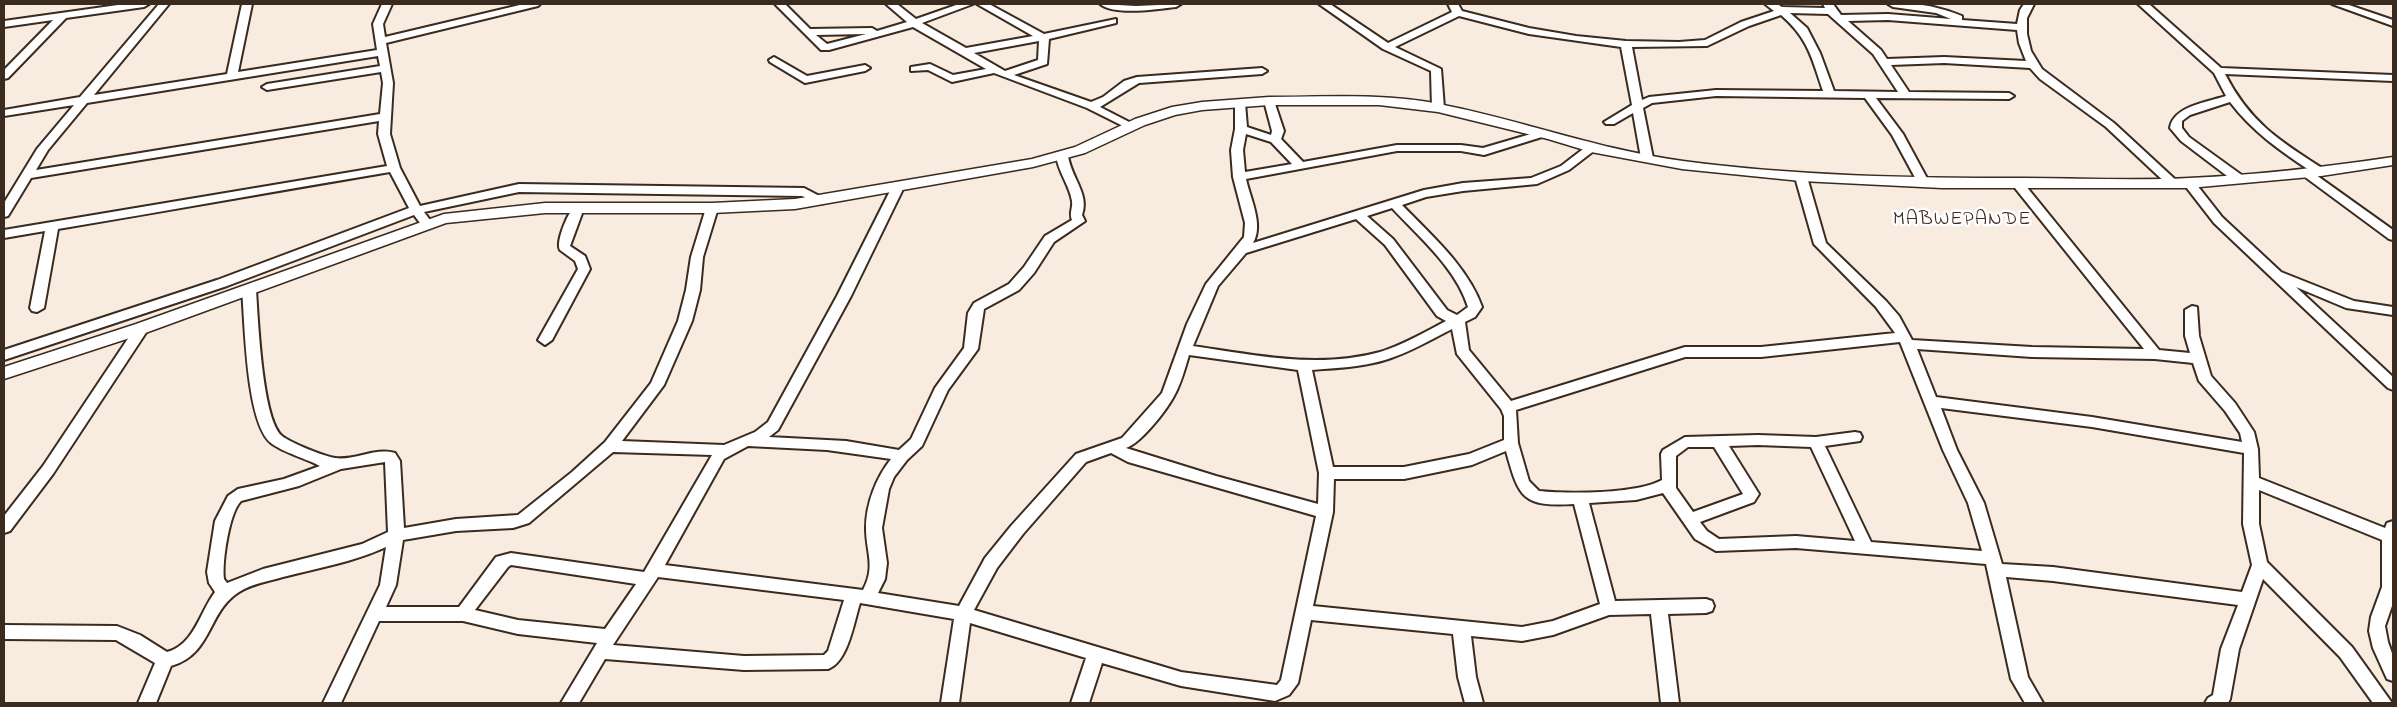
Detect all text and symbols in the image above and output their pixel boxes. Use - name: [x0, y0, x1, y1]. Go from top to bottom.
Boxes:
- district label: MABWEPANDE: [1891, 209, 2033, 233]

